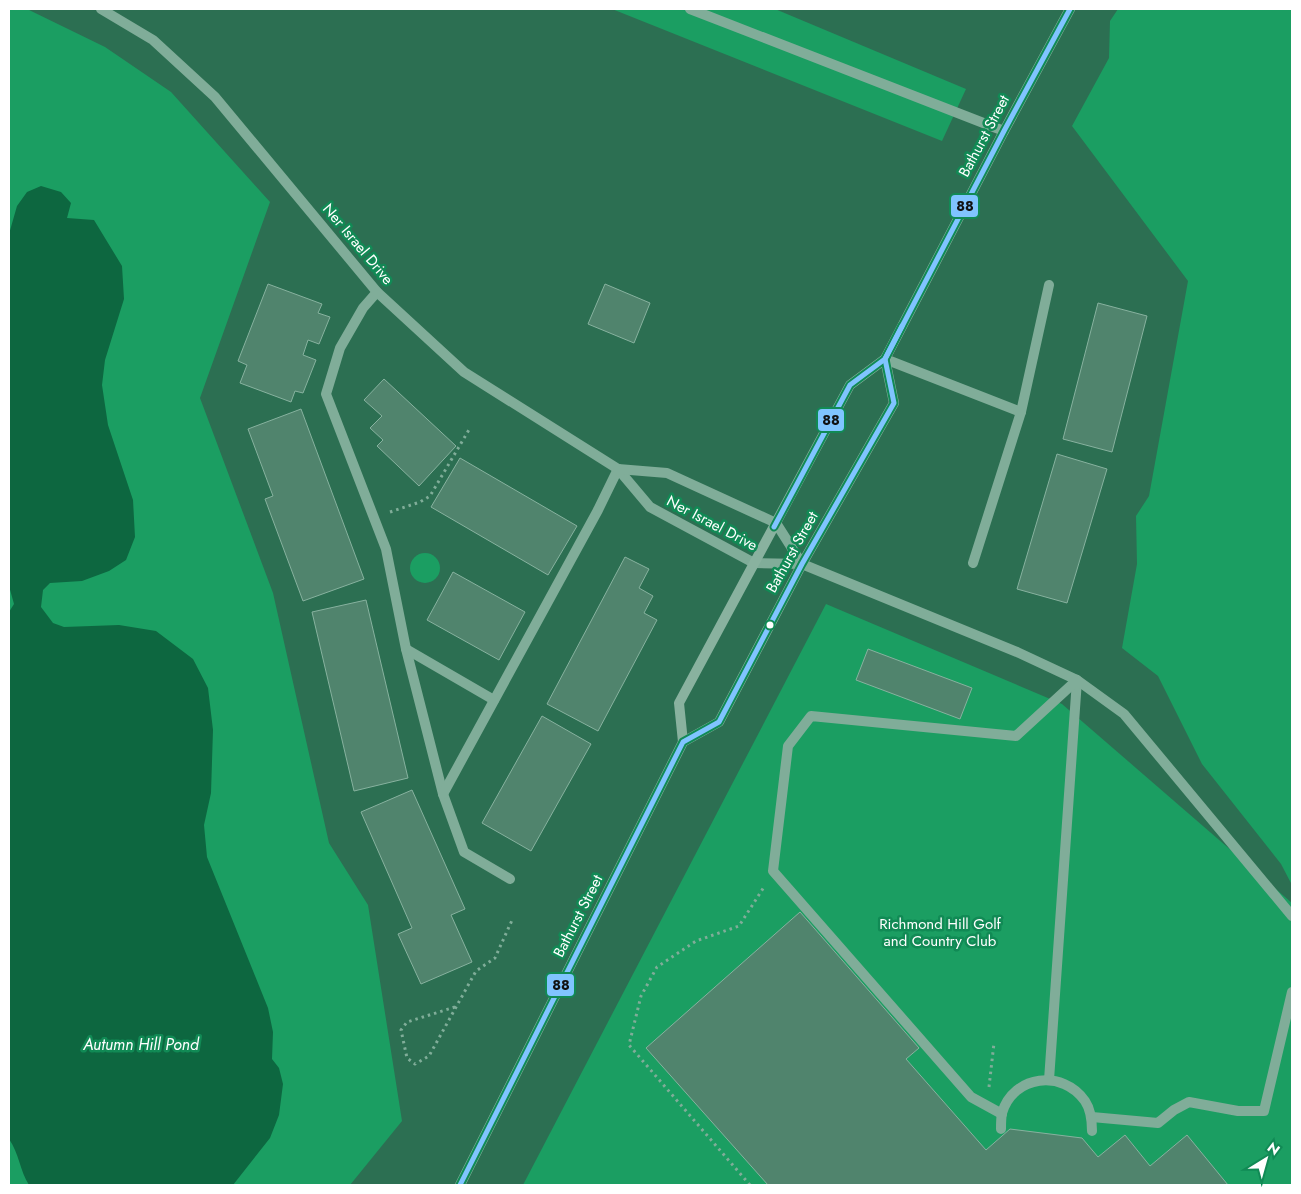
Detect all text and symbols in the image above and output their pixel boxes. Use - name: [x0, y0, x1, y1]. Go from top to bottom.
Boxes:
- street label: Bathurst Street: [953, 91, 1015, 181]
- line badge: 88: [950, 194, 979, 218]
- text: 88: [956, 196, 974, 216]
- street label: Ner Israel Drive: [317, 199, 399, 290]
- line badge: 88: [817, 408, 845, 432]
- text: 88: [822, 410, 840, 430]
- street label: Ner Israel Drive: [663, 490, 762, 556]
- street label: Bathurst Street: [761, 507, 824, 597]
- unlabelled marker: [765, 620, 775, 630]
- street label: Bathurst Street: [548, 871, 608, 961]
- park label: Richmond Hill Golf and Country Club: [879, 913, 1002, 952]
- line badge: 88: [546, 973, 575, 997]
- text: 88: [552, 975, 570, 995]
- water label: Autumn Hill Pond: [82, 1033, 200, 1056]
- north arrow: [1241, 1134, 1291, 1184]
- text: N: [1263, 1137, 1284, 1160]

